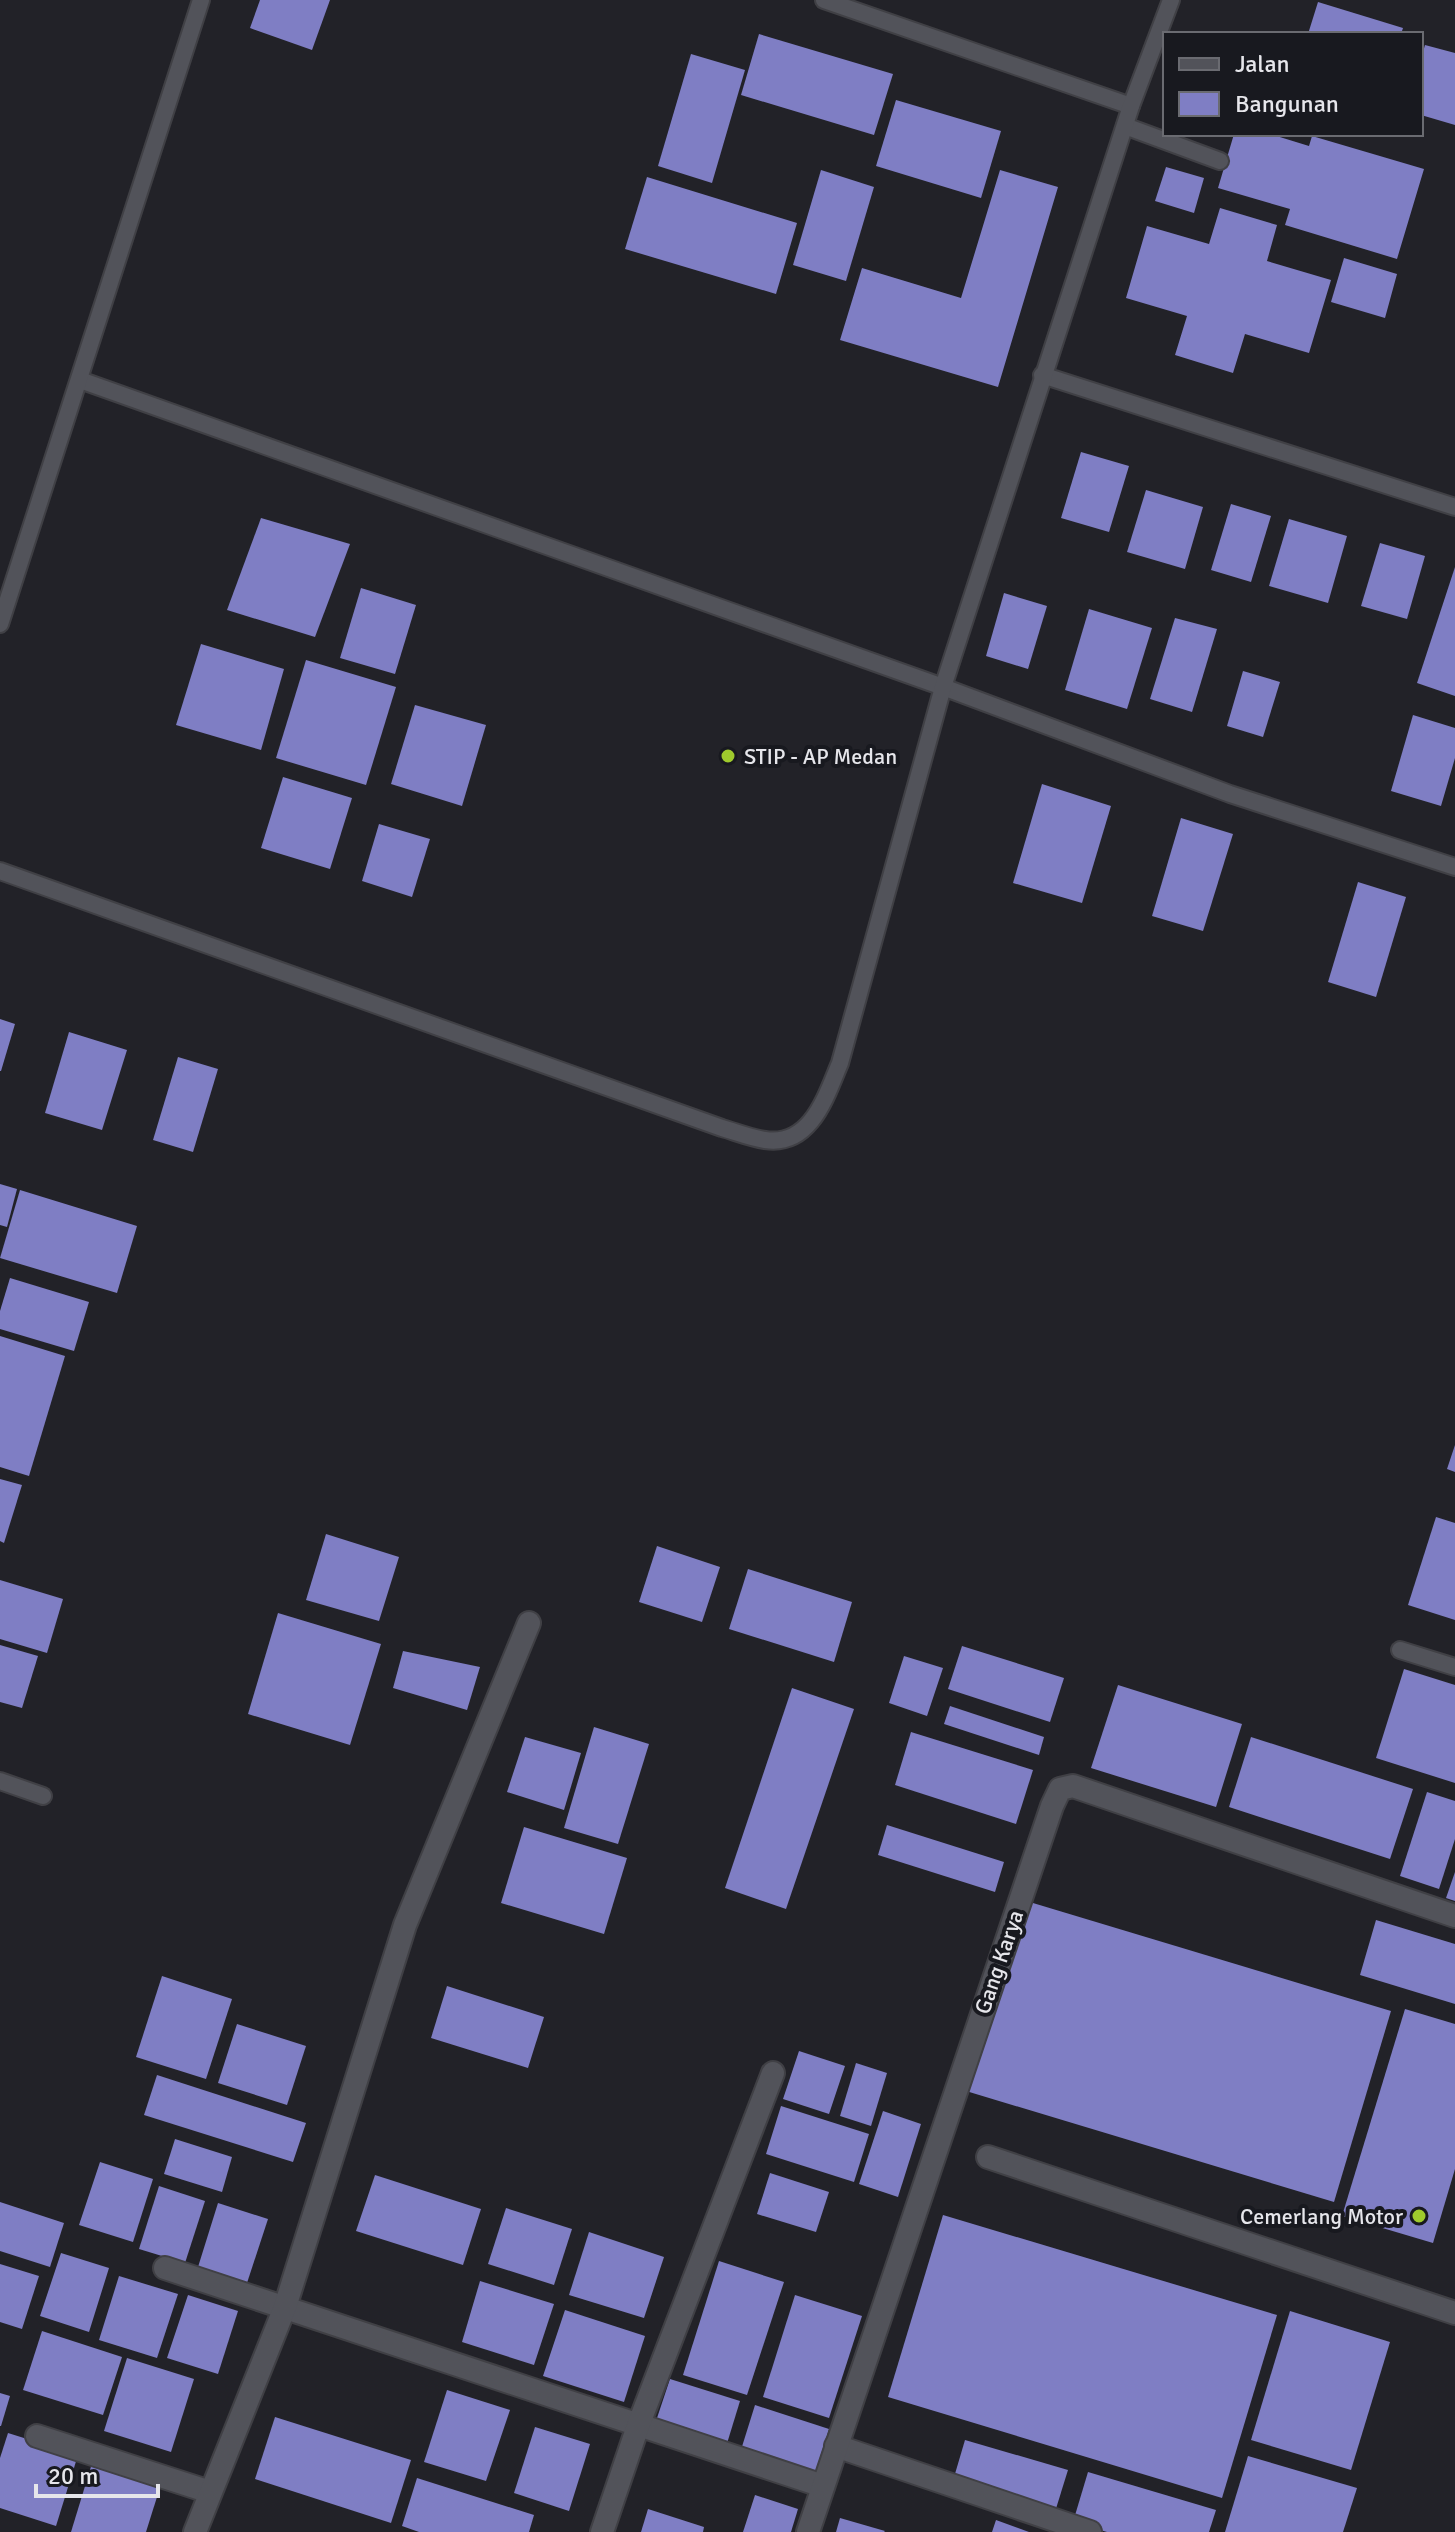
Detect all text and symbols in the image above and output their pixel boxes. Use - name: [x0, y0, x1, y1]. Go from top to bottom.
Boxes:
- legend: [1163, 32, 1423, 136]
- text: Jalan: [1235, 49, 1290, 79]
- text: Bangunan: [1235, 89, 1339, 119]
- place label: STIP - AP Medan: [744, 743, 897, 770]
- marker: STIP - AP Medan: [719, 747, 737, 765]
- street label: Gang Karya: [969, 1907, 1029, 2017]
- place label: Cemerlang Motor: [1240, 2203, 1403, 2230]
- marker: Cemerlang Motor: [1410, 2207, 1428, 2225]
- scale bar: [36, 2448, 158, 2498]
- text: 20 m: [48, 2461, 98, 2491]

